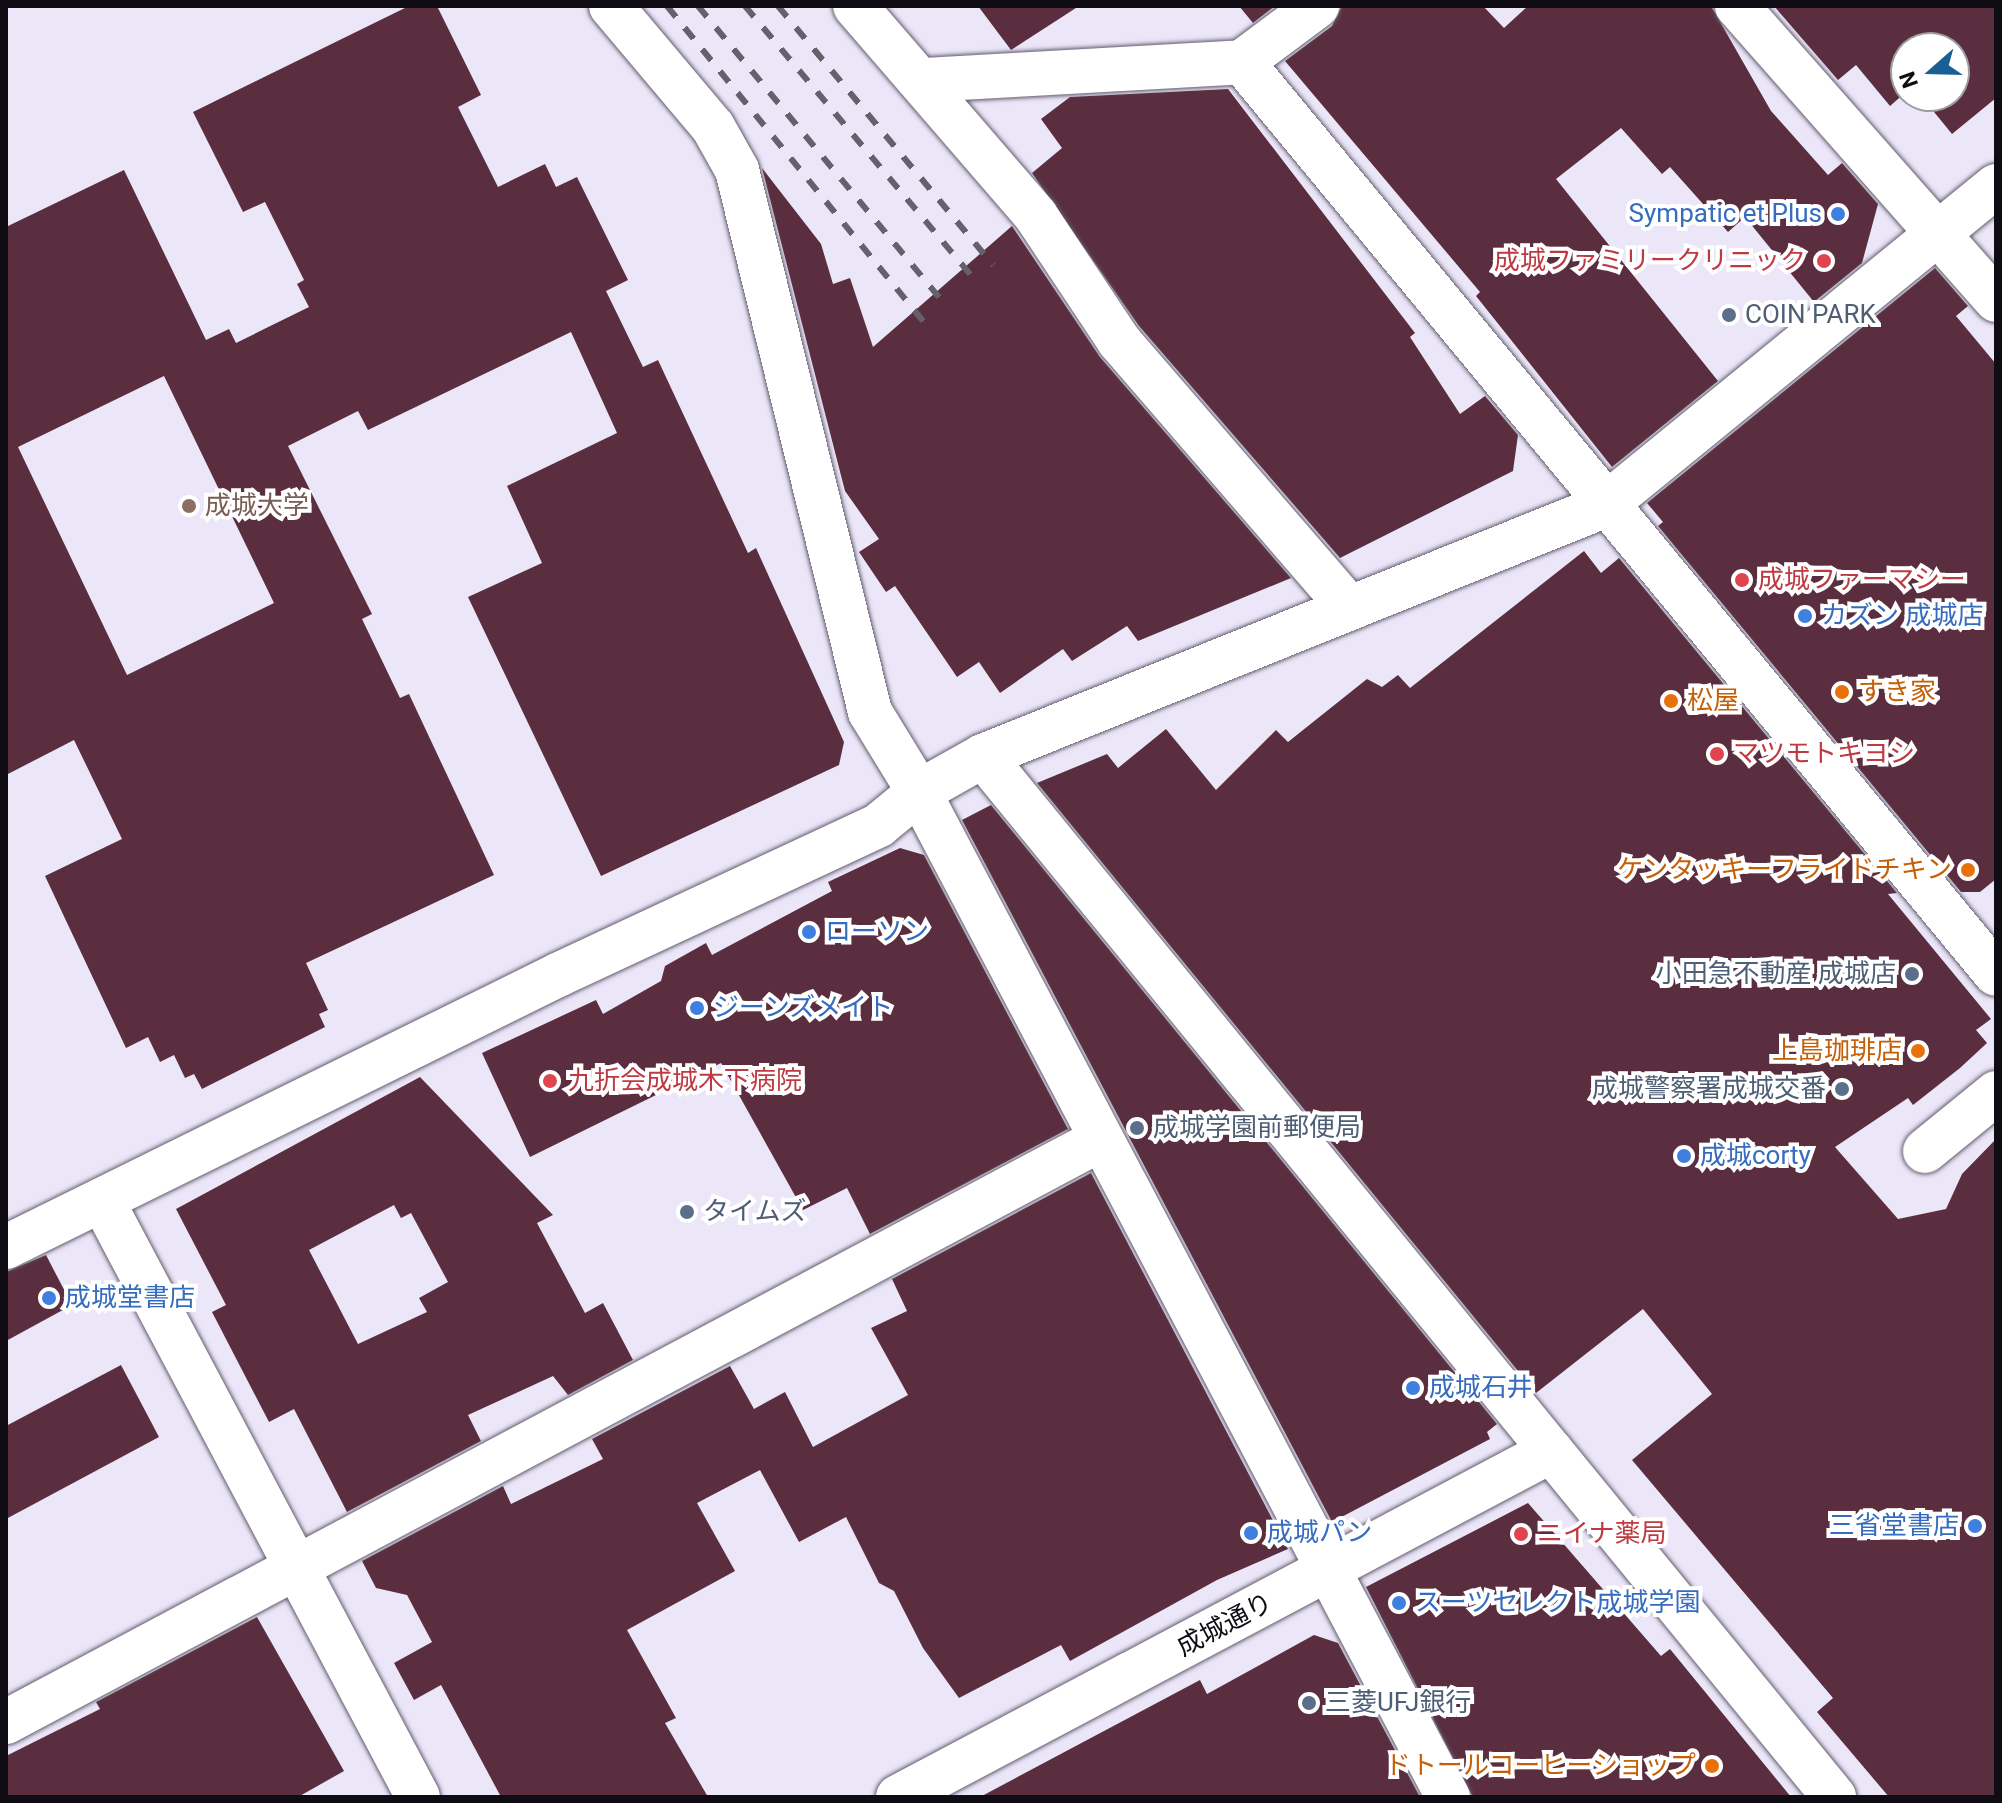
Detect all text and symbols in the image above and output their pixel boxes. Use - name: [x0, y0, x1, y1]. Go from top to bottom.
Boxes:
- north arrow: [1890, 32, 1970, 112]
- text: N: [1894, 68, 1923, 91]
- place label: Sympatic et Plus: [1629, 198, 1822, 230]
- marker: Sympatic et Plus: [1829, 205, 1847, 223]
- place label: 成城ファミリークリニック: [1494, 245, 1806, 277]
- marker: 成城ファミリークリニック: [1813, 250, 1835, 272]
- place label: COIN PARK: [1745, 299, 1876, 331]
- marker: COIN PARK: [1720, 306, 1738, 324]
- place label: 成城大学: [205, 490, 309, 522]
- marker: 成城大学: [180, 497, 198, 515]
- place label: 成城ファーマシー: [1758, 564, 1966, 596]
- marker: 成城ファーマシー: [1733, 571, 1751, 589]
- place label: カズン 成城店: [1821, 600, 1983, 632]
- marker: カズン 成城店: [1796, 607, 1814, 625]
- place label: すき家: [1858, 676, 1936, 708]
- marker: すき家: [1833, 683, 1851, 701]
- place label: 松屋: [1687, 685, 1739, 717]
- marker: 松屋: [1662, 692, 1680, 710]
- place label: マツモトキヨシ: [1733, 738, 1915, 770]
- marker: マツモトキヨシ: [1708, 745, 1726, 763]
- place label: ケンタッキーフライドチキン: [1614, 854, 1952, 886]
- marker: ケンタッキーフライドチキン: [1959, 861, 1977, 879]
- place label: ローソン: [825, 916, 929, 948]
- marker: ローソン: [800, 923, 818, 941]
- place label: 小田急不動産 成城店: [1656, 958, 1896, 990]
- marker: 小田急不動産 成城店: [1903, 965, 1921, 983]
- place label: ジーンズメイト: [713, 992, 895, 1024]
- marker: ジーンズメイト: [688, 999, 706, 1017]
- place label: 上島珈琲店: [1772, 1035, 1902, 1067]
- marker: 上島珈琲店: [1909, 1042, 1927, 1060]
- place label: 九折会成城木下病院: [568, 1065, 802, 1097]
- marker: 九折会成城木下病院: [539, 1070, 561, 1092]
- place label: 成城警察署成城交番: [1592, 1073, 1826, 1105]
- marker: 成城警察署成城交番: [1833, 1080, 1851, 1098]
- place label: 成城学園前郵便局: [1153, 1112, 1361, 1144]
- marker: 成城学園前郵便局: [1128, 1119, 1146, 1137]
- place label: 成城corty: [1700, 1140, 1811, 1172]
- marker: 成城corty: [1675, 1147, 1693, 1165]
- place label: タイムズ: [703, 1196, 807, 1228]
- marker: タイムズ: [678, 1203, 696, 1221]
- place label: 成城堂書店: [65, 1282, 195, 1314]
- marker: 成城堂書店: [40, 1289, 58, 1307]
- place label: 成城石井: [1429, 1372, 1533, 1404]
- marker: 成城石井: [1404, 1379, 1422, 1397]
- place label: 三省堂書店: [1829, 1510, 1959, 1542]
- place label: 成城パン: [1267, 1517, 1371, 1549]
- marker: 三省堂書店: [1966, 1517, 1984, 1535]
- place label: ニイナ薬局: [1537, 1518, 1667, 1550]
- marker: 成城パン: [1242, 1524, 1260, 1542]
- marker: ニイナ薬局: [1512, 1525, 1530, 1543]
- street label: 成城通り: [1172, 1587, 1278, 1663]
- place label: スーツセレクト成城学園: [1415, 1587, 1701, 1619]
- marker: スーツセレクト成城学園: [1390, 1594, 1408, 1612]
- place label: 三菱UFJ銀行: [1325, 1687, 1471, 1719]
- marker: 三菱UFJ銀行: [1300, 1694, 1318, 1712]
- place label: ドトールコーヒーショップ: [1384, 1750, 1696, 1782]
- marker: ドトールコーヒーショップ: [1703, 1757, 1721, 1775]

